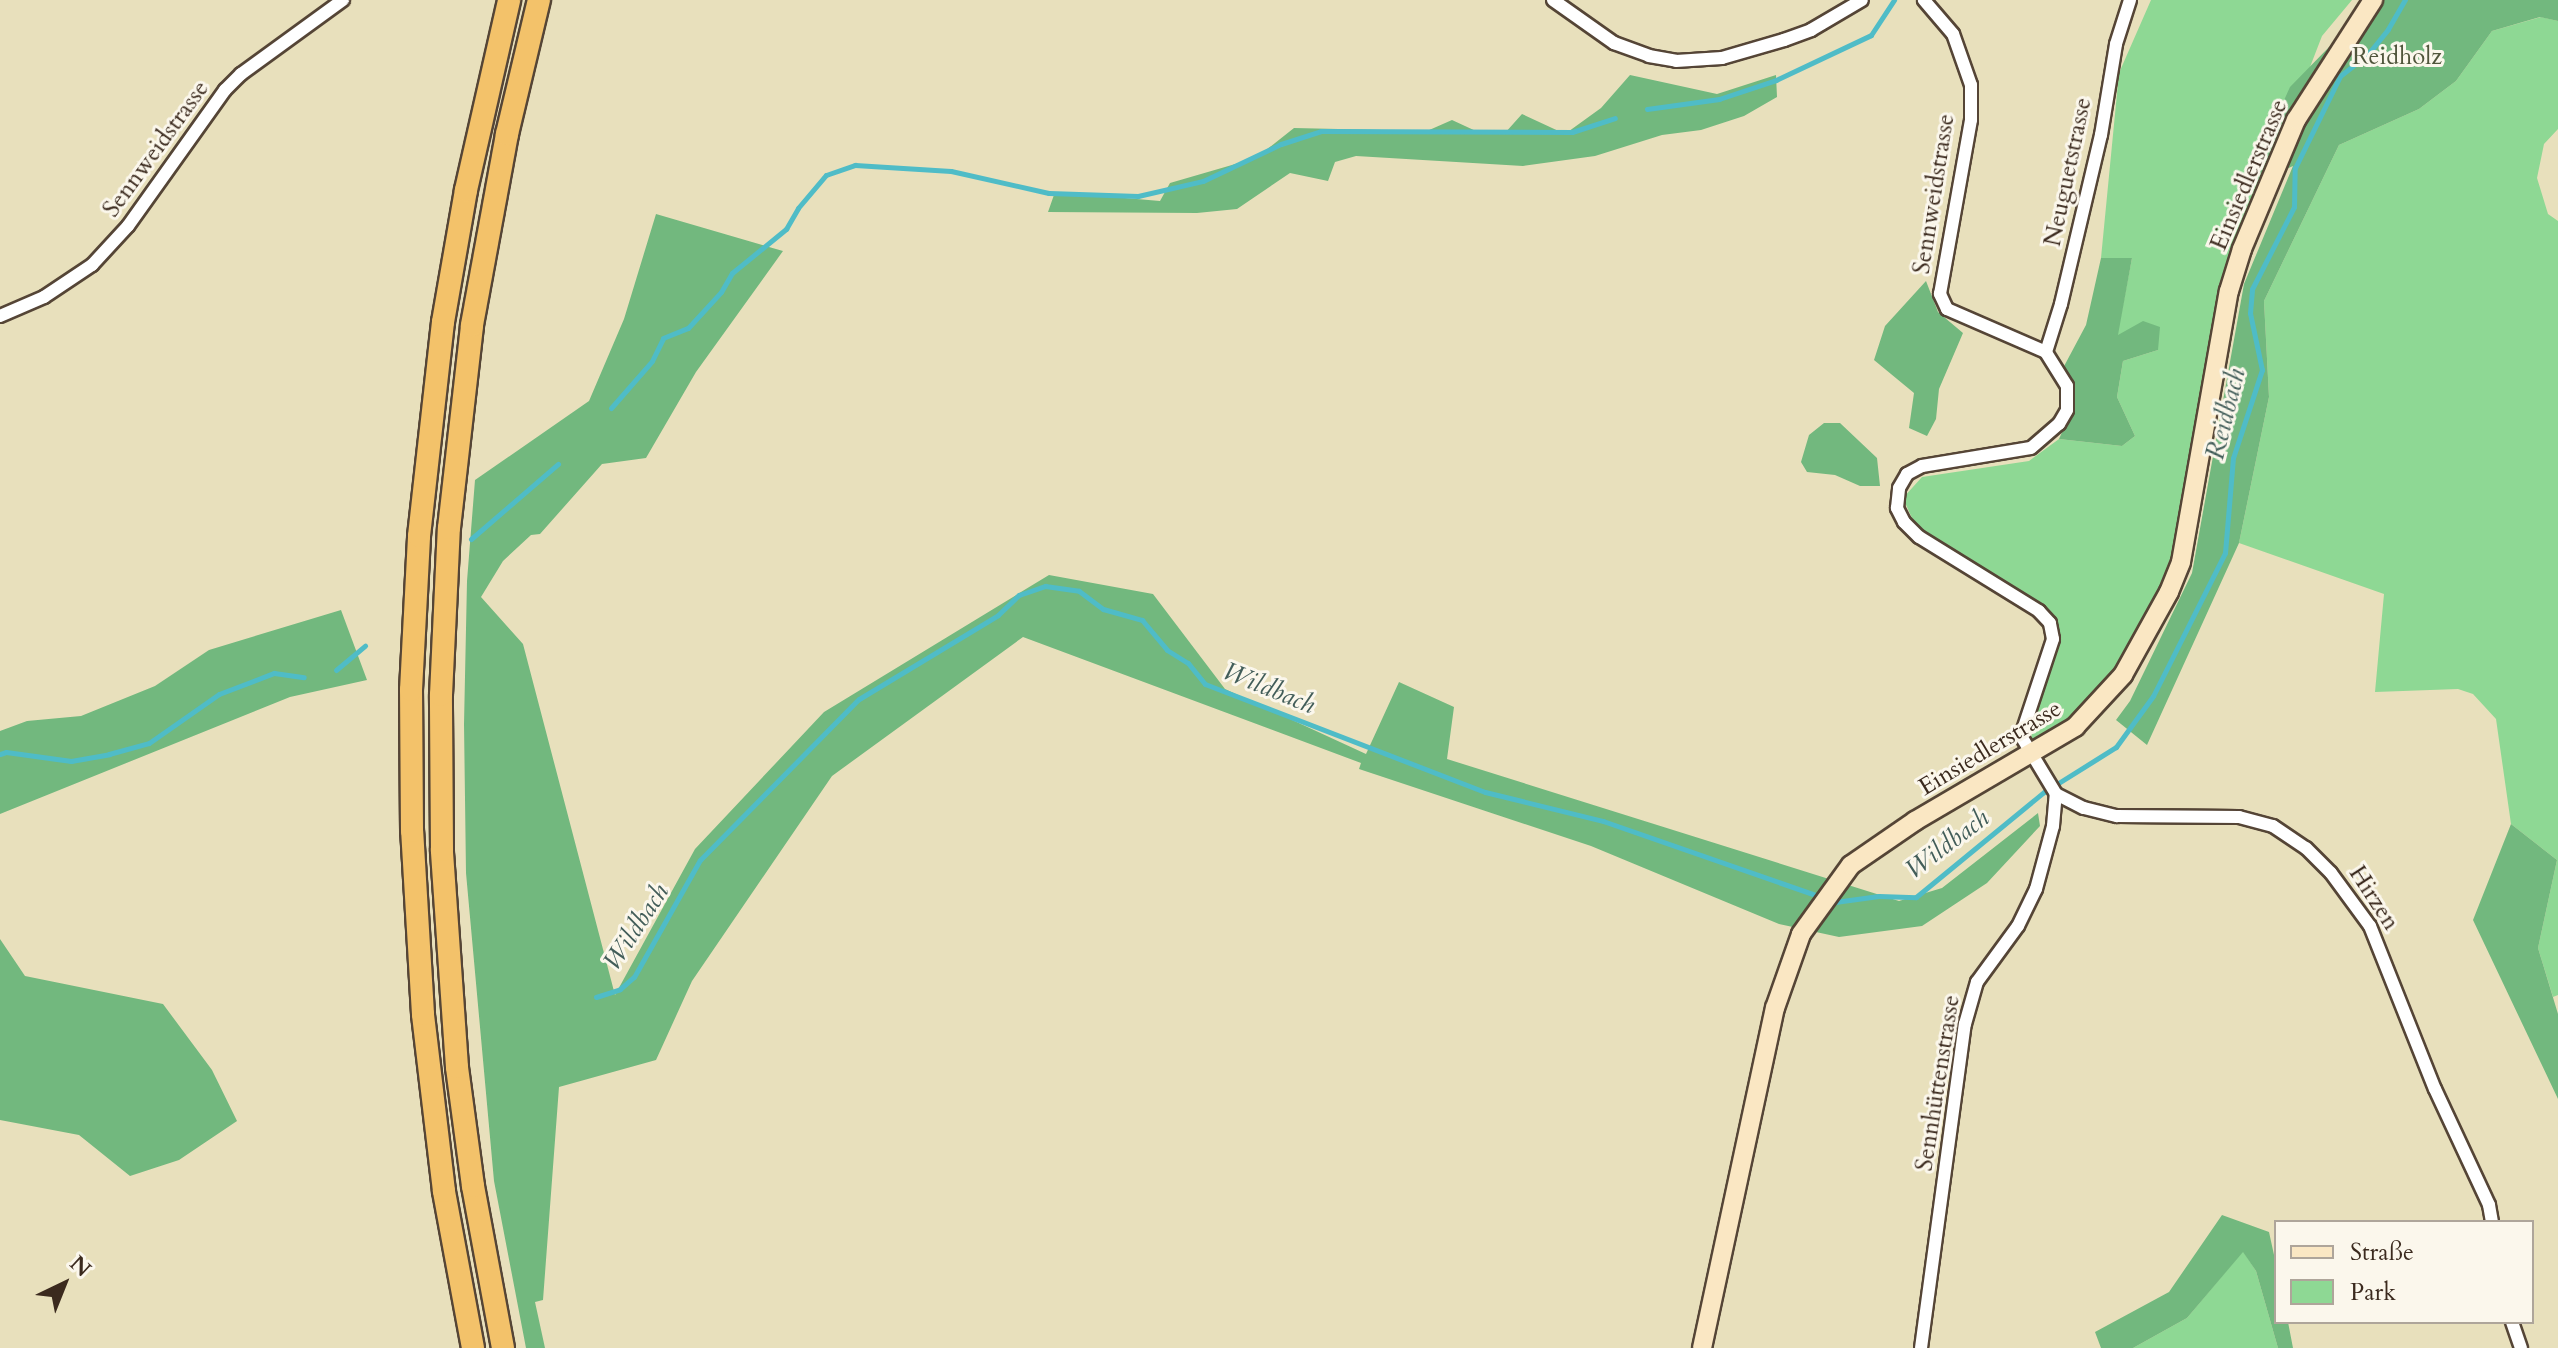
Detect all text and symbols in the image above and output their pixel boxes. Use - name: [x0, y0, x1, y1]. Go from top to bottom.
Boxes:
- park label: Reidholz: [2352, 43, 2442, 71]
- street label: Sennweidstrasse: [97, 75, 215, 223]
- street label: Neuguetstrasse: [2038, 95, 2098, 249]
- street label: Einsiedlerstrasse: [2204, 95, 2294, 255]
- street label: Sennweidstrasse: [1907, 112, 1961, 276]
- water label: Reidbach: [2200, 365, 2252, 463]
- water label: Wildbach: [1218, 655, 1320, 721]
- street label: Einsiedlerstrasse: [1914, 694, 2066, 802]
- water label: Wildbach: [1899, 802, 1995, 886]
- street label: Hirzen: [2343, 860, 2405, 936]
- water label: Wildbach: [597, 878, 675, 976]
- street label: Sennhüttenstrasse: [1910, 993, 1966, 1173]
- legend: [2274, 1220, 2534, 1324]
- text: Straße: [2350, 1236, 2414, 1269]
- north arrow: [24, 1244, 104, 1324]
- text: N: [63, 1249, 98, 1284]
- text: Park: [2350, 1276, 2396, 1309]

